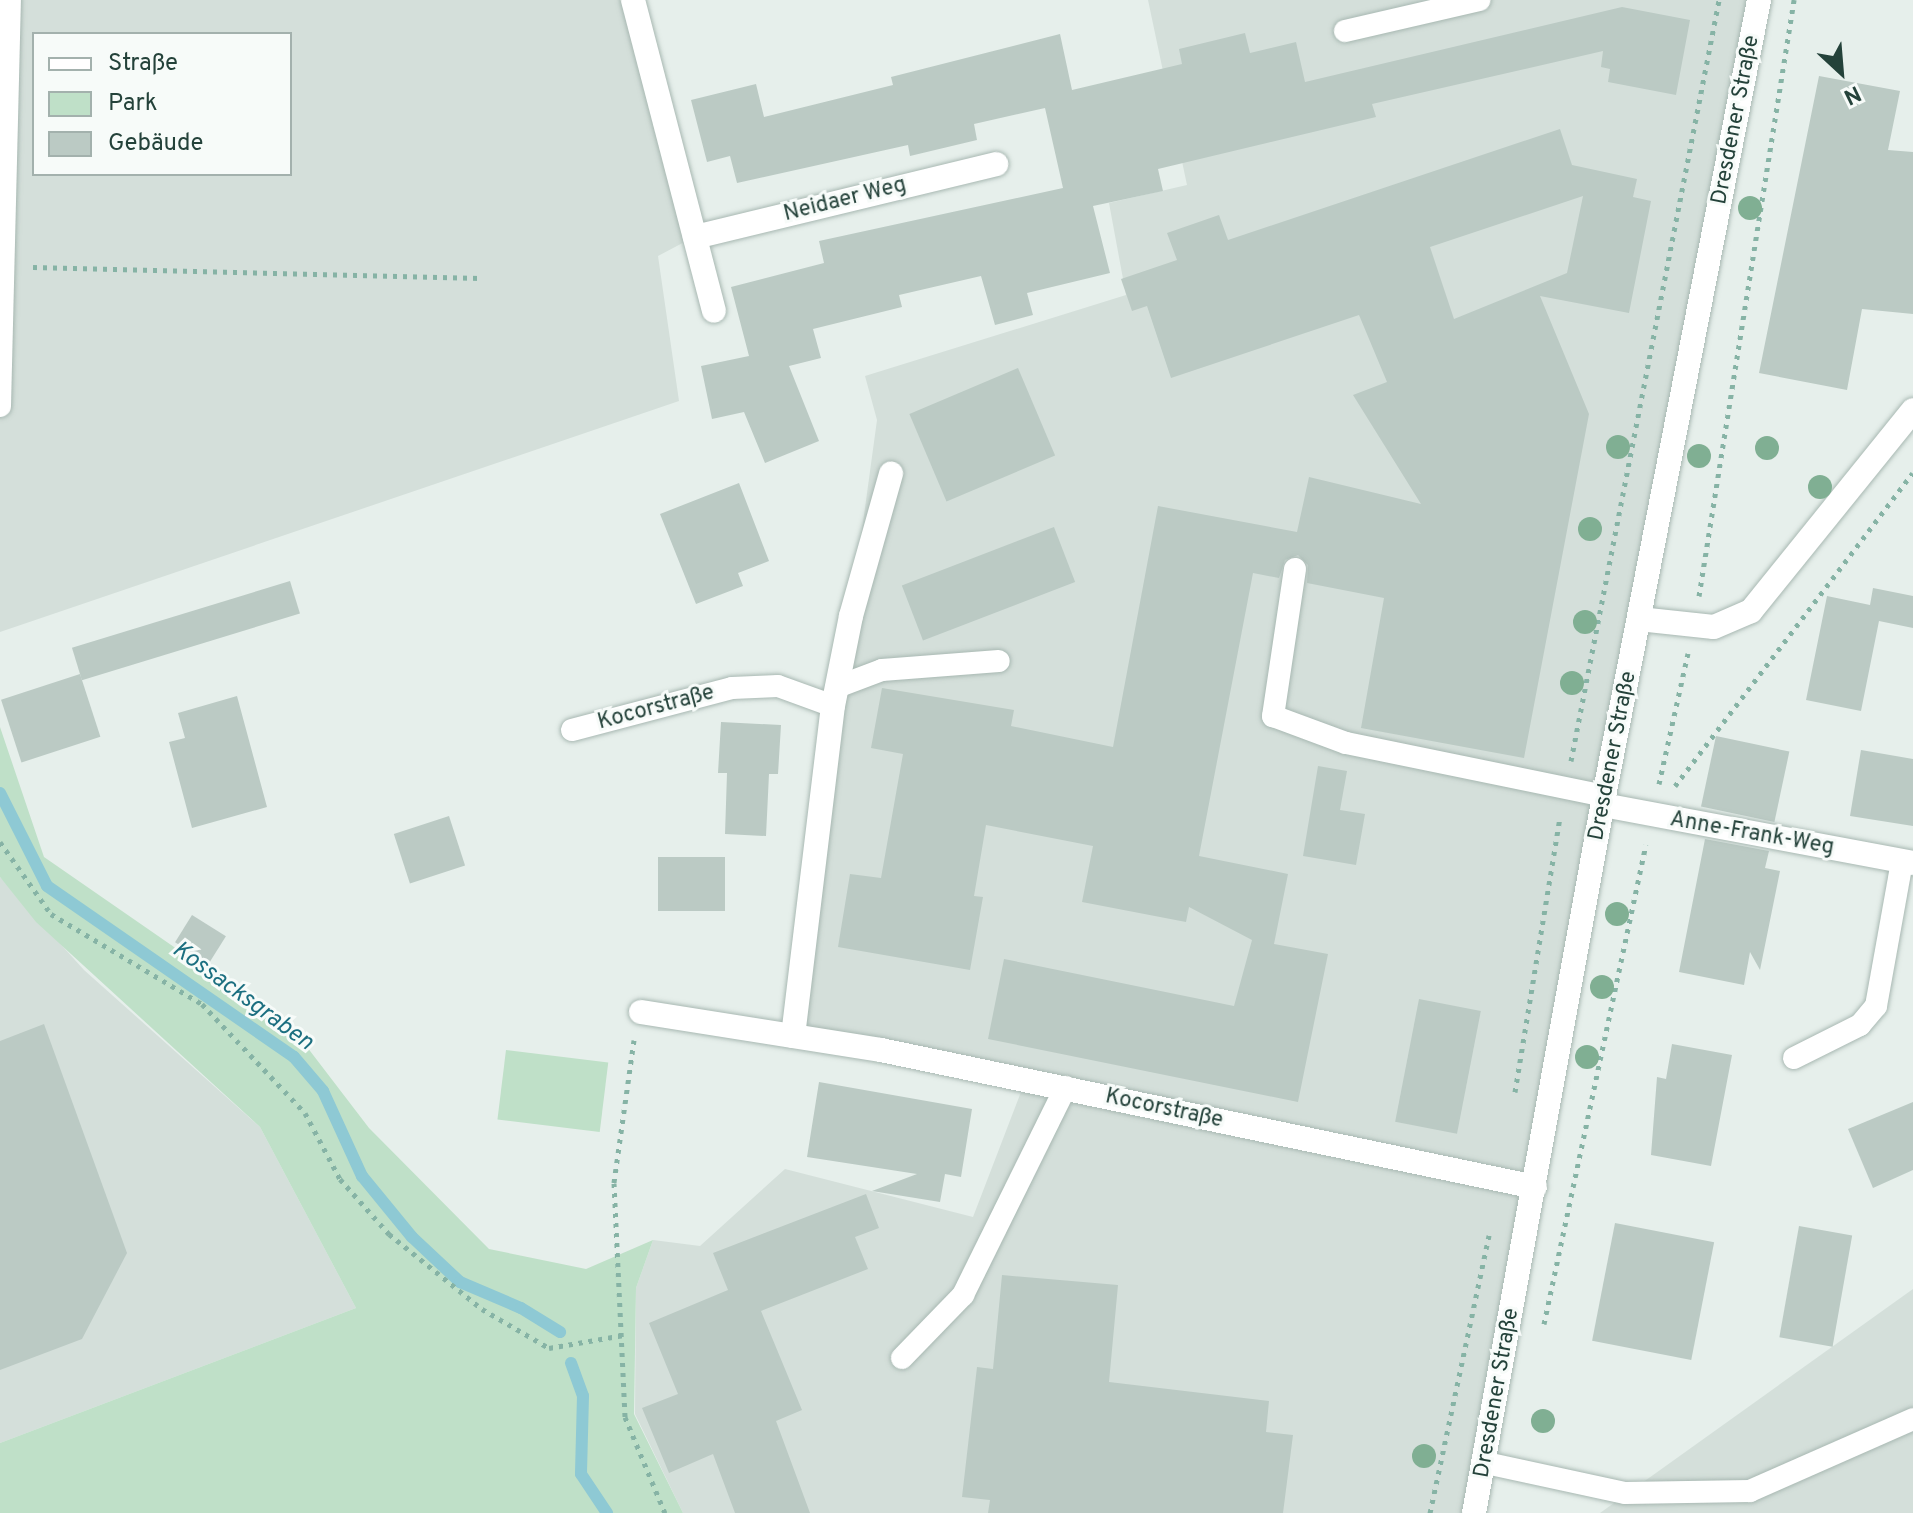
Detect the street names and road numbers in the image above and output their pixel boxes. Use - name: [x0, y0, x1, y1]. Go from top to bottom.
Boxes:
- street label: Dresdener Straße: [1707, 33, 1765, 207]
- street label: Neidaer Weg: [781, 172, 909, 228]
- street label: Dresdener Straße: [1584, 669, 1642, 843]
- street label: Kocorstraße: [595, 680, 717, 736]
- street label: Anne-Frank-Weg: [1668, 807, 1836, 861]
- street label: Kocorstraße: [1103, 1084, 1225, 1134]
- street label: Dresdener Straße: [1469, 1306, 1525, 1480]

